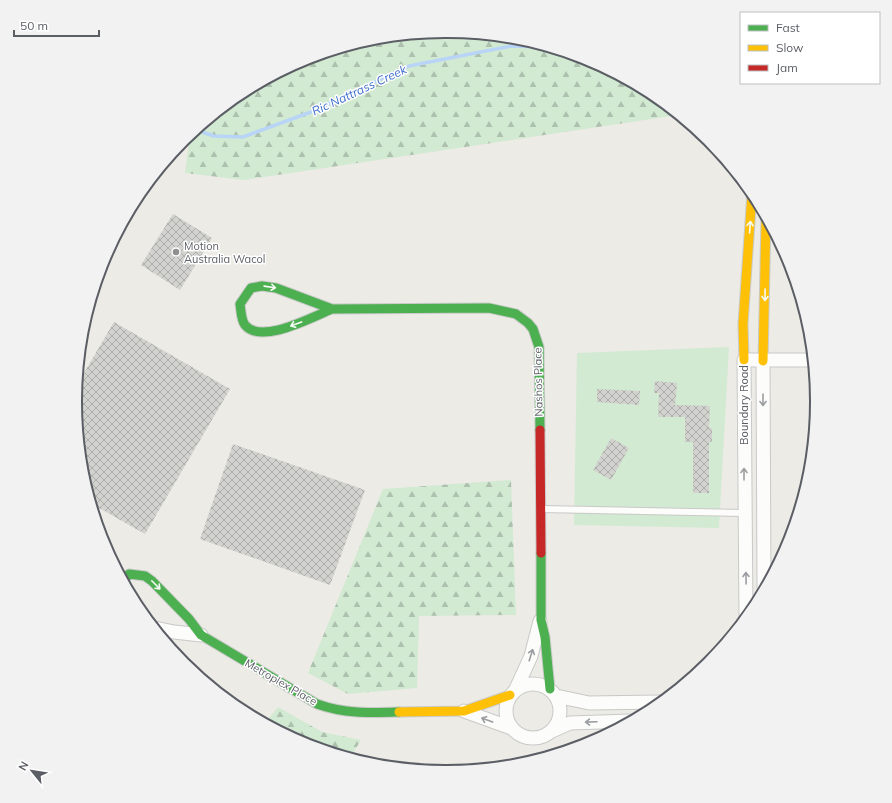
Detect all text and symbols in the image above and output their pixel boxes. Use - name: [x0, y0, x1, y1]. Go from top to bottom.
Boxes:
- scale bar: [14, 12, 99, 38]
- legend: [740, 12, 880, 84]
- text: 50 m: [20, 18, 48, 33]
- text: Fast: [776, 20, 800, 35]
- text: Slow: [776, 40, 804, 55]
- text: Jam: [776, 60, 798, 75]
- water label: Ric Nattrass Creek: [309, 61, 410, 119]
- one-way arrow: [746, 221, 753, 234]
- place label: Motion Australia Wacol: [184, 239, 265, 266]
- marker: Motion Australia Wacol: [171, 247, 181, 257]
- one-way arrow: [263, 283, 276, 291]
- one-way arrow: [761, 288, 768, 301]
- one-way arrow: [290, 321, 303, 328]
- street label: Nashos Place: [530, 347, 546, 417]
- street label: Boundary Road: [737, 365, 751, 445]
- one-way arrow: [759, 393, 767, 406]
- one-way arrow: [740, 468, 748, 481]
- one-way arrow: [742, 572, 749, 585]
- one-way arrow: [151, 580, 161, 590]
- one-way arrow: [528, 649, 535, 662]
- street label: Metroplex Place: [242, 656, 320, 708]
- one-way arrow: [482, 716, 494, 724]
- one-way arrow: [585, 718, 598, 726]
- north arrow: [12, 751, 52, 791]
- text: N: [15, 759, 31, 773]

